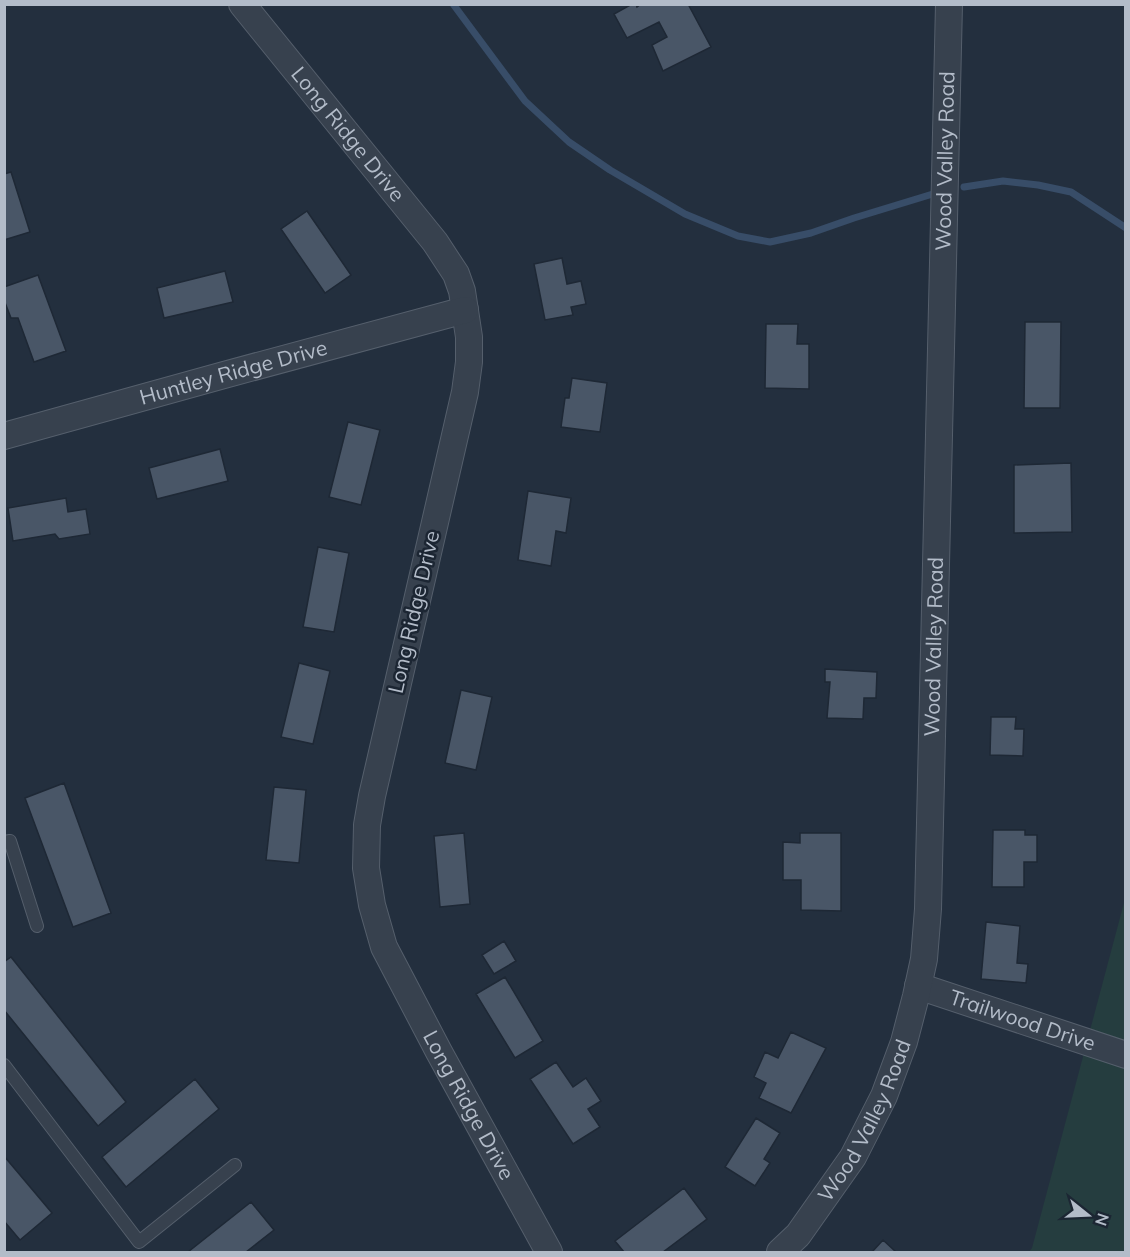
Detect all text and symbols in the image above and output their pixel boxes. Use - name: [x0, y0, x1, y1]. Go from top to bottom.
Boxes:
- street label: Long Ridge Drive: [286, 61, 411, 207]
- street label: Wood Valley Road: [929, 71, 959, 251]
- street label: Huntley Ridge Drive: [136, 334, 330, 410]
- street label: Long Ridge Drive: [382, 528, 444, 696]
- street label: Wood Valley Road: [918, 557, 948, 737]
- street label: Trailwood Drive: [946, 983, 1099, 1056]
- street label: Long Ridge Drive: [418, 1026, 521, 1184]
- street label: Wood Valley Road: [812, 1036, 916, 1206]
- north arrow: [1058, 1185, 1118, 1245]
- text: N: [1091, 1211, 1114, 1228]

